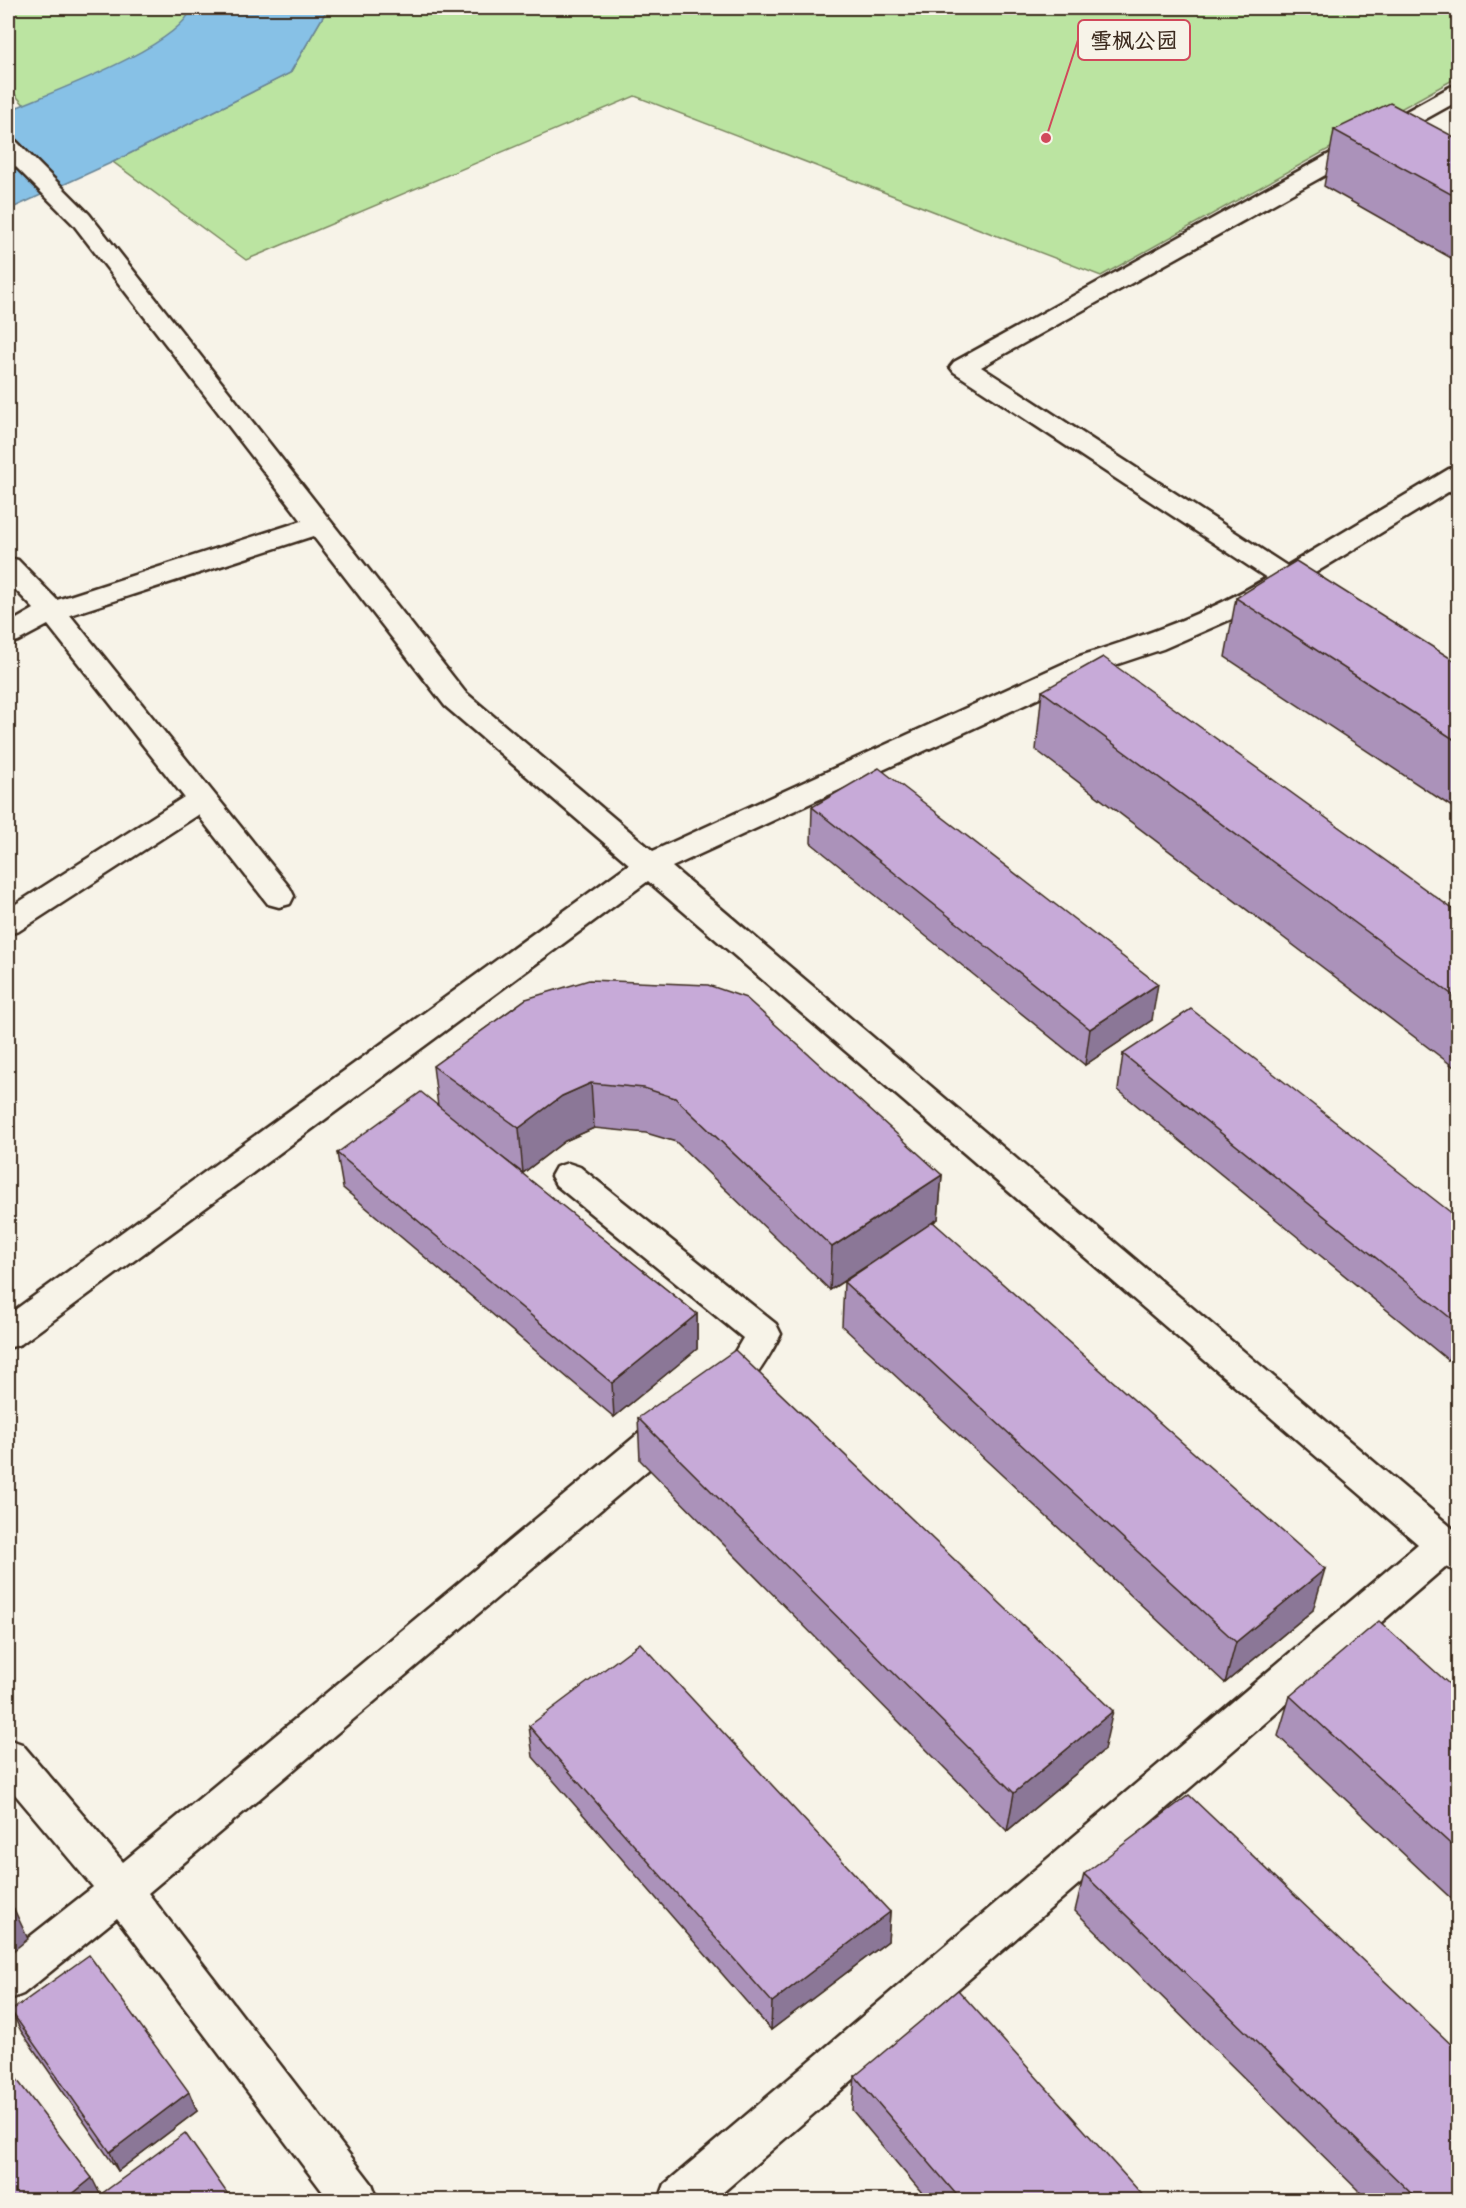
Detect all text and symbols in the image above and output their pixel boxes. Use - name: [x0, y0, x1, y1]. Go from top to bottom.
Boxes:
- callout: 雪枫公园: [1078, 20, 1190, 60]
- text: 雪枫公园: [1090, 27, 1178, 54]

